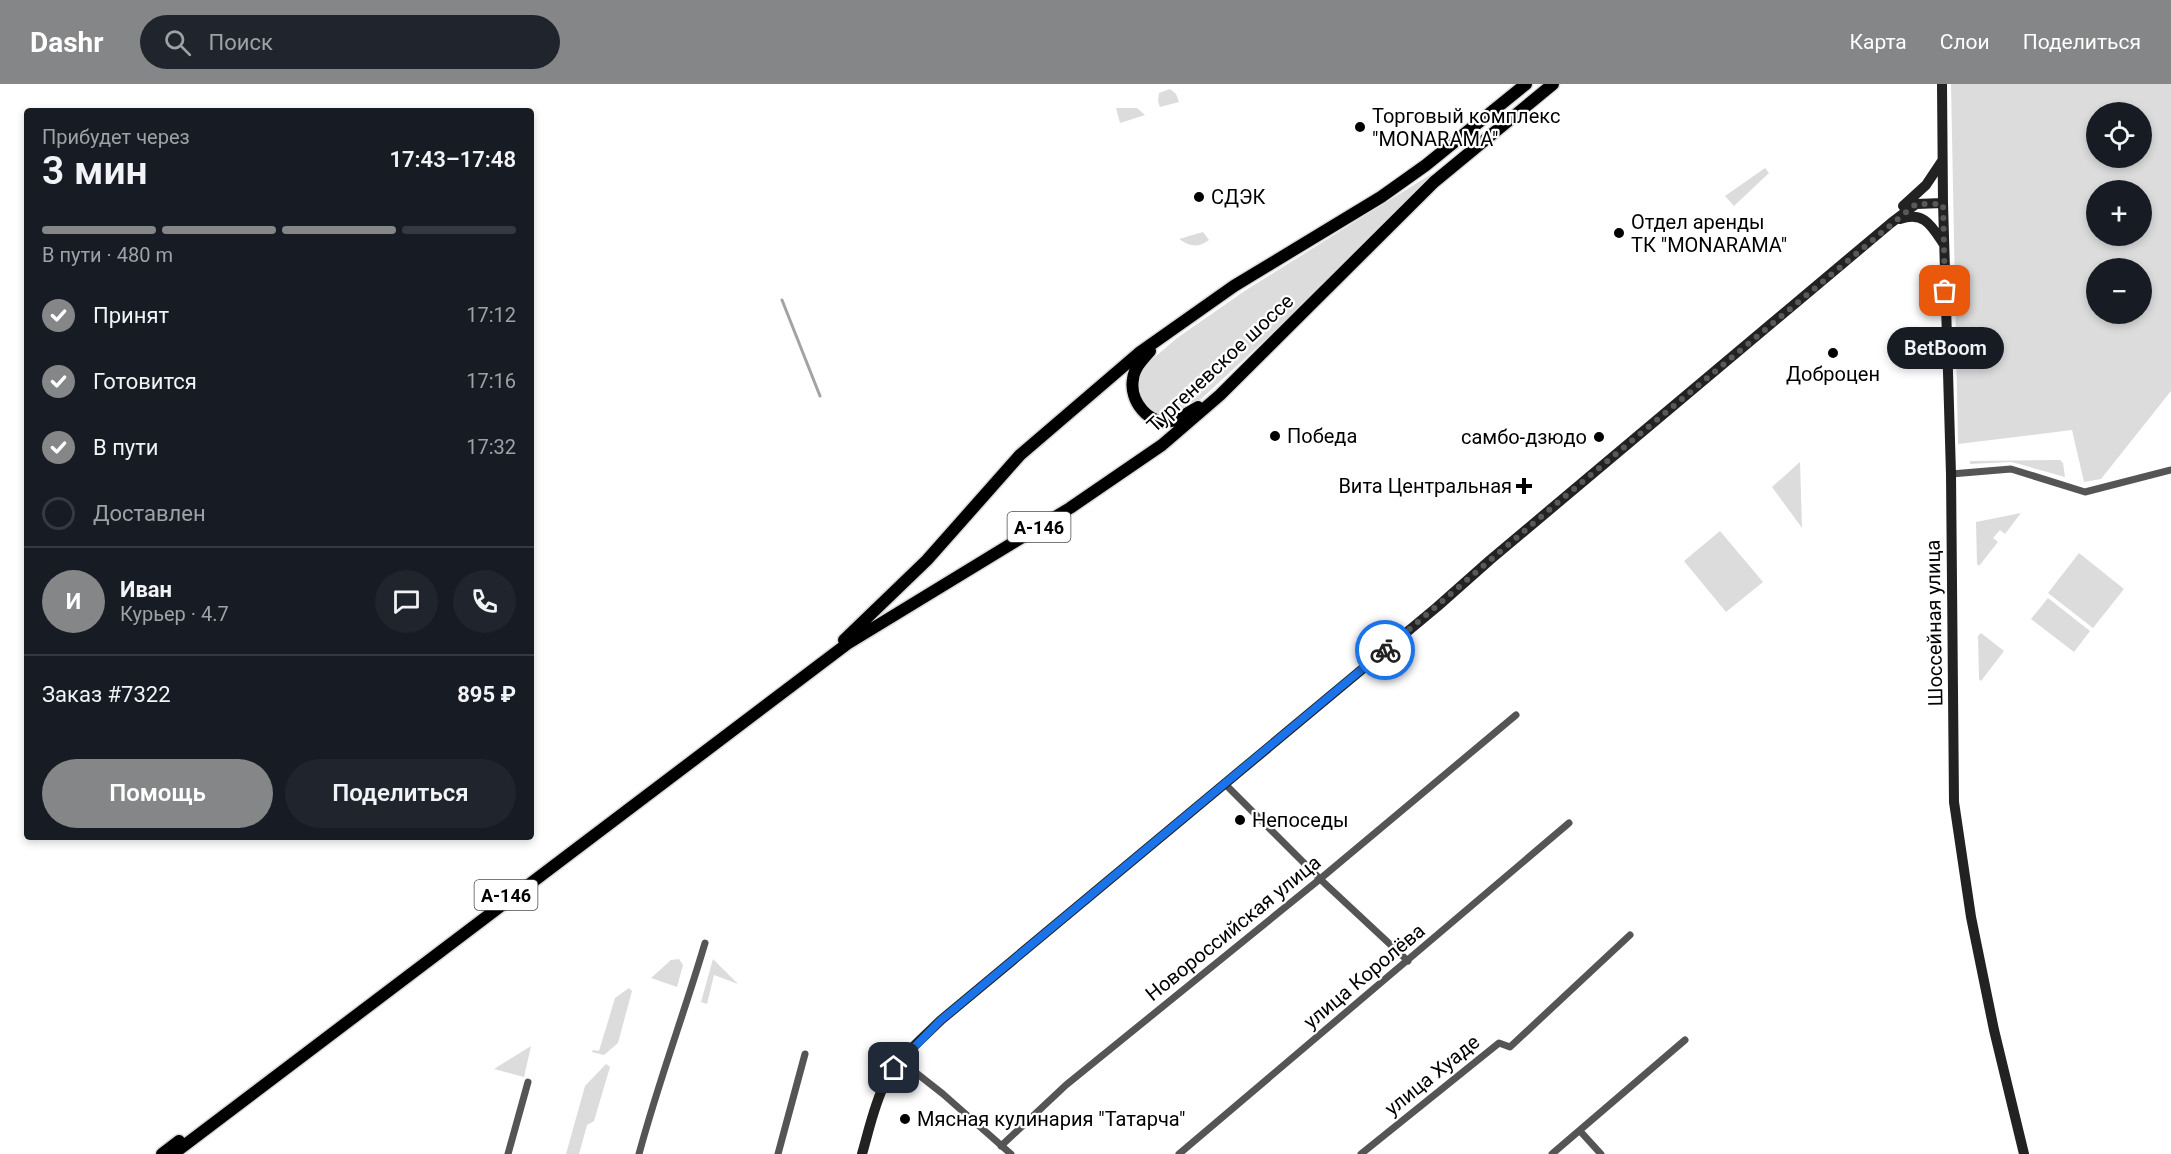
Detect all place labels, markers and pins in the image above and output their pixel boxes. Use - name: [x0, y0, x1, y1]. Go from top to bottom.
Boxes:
- place label: Торговый комплекс "MONARAMA": [1372, 104, 1560, 151]
- marker: Торговый комплекс "MONARAMA": [1353, 120, 1367, 134]
- place label: СДЭК: [1211, 185, 1266, 209]
- marker: СДЭК: [1192, 190, 1206, 204]
- place label: Отдел аренды ТК "MONARAMA": [1631, 210, 1787, 257]
- marker: Отдел аренды ТК "MONARAMA": [1612, 226, 1626, 240]
- pin: [1919, 265, 1970, 316]
- callout: BetBoom: [1886, 327, 2004, 369]
- marker: Доброцен: [1826, 346, 1840, 360]
- place label: Доброцен: [1786, 362, 1880, 386]
- place label: Победа: [1287, 424, 1357, 448]
- place label: самбо-дзюдо: [1461, 425, 1587, 449]
- marker: Победа: [1268, 429, 1282, 443]
- marker: самбо-дзюдо: [1592, 430, 1606, 444]
- place label: Вита Центральная: [1338, 474, 1512, 498]
- marker: Вита Центральная: [1517, 479, 1531, 493]
- place label: Непоседы: [1252, 808, 1349, 832]
- marker: Непоседы: [1233, 813, 1247, 827]
- pin: [868, 1042, 919, 1093]
- place label: Мясная кулинария "Татарча": [917, 1107, 1185, 1131]
- marker: Мясная кулинария "Татарча": [898, 1112, 912, 1126]

